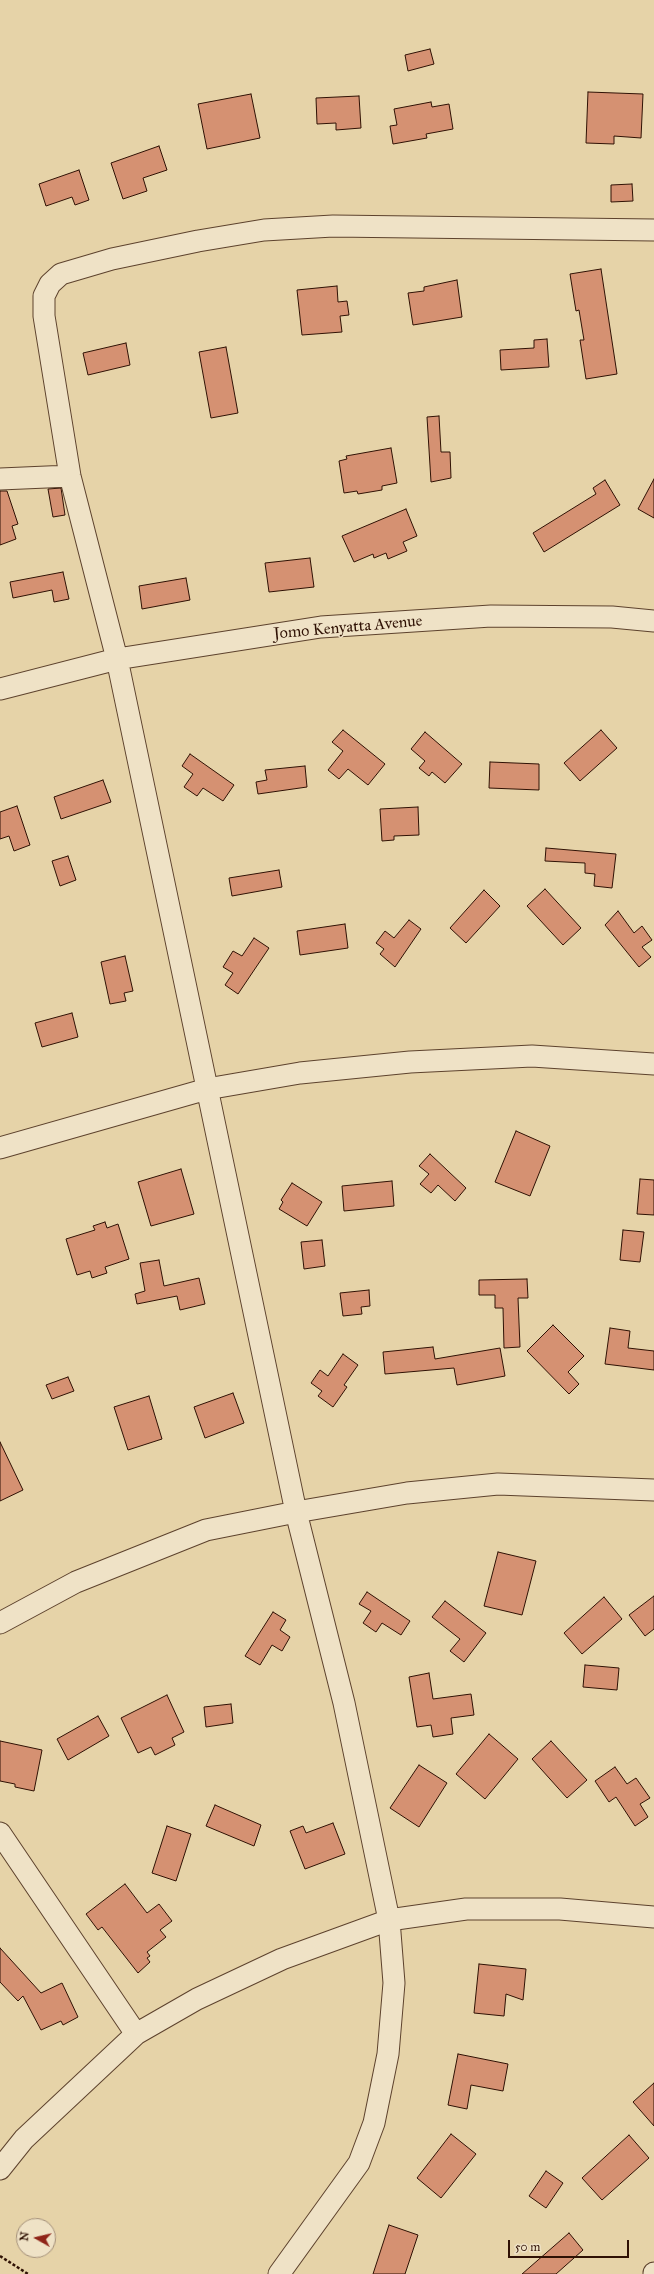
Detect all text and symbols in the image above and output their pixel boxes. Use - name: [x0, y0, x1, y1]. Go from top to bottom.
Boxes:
- street label: Jomo Kenyatta Avenue: [273, 612, 423, 644]
- north arrow: [16, 2218, 56, 2258]
- text: N: [18, 2231, 32, 2242]
- scale bar: [510, 2232, 631, 2258]
- text: 50 m: [515, 2240, 540, 2254]

